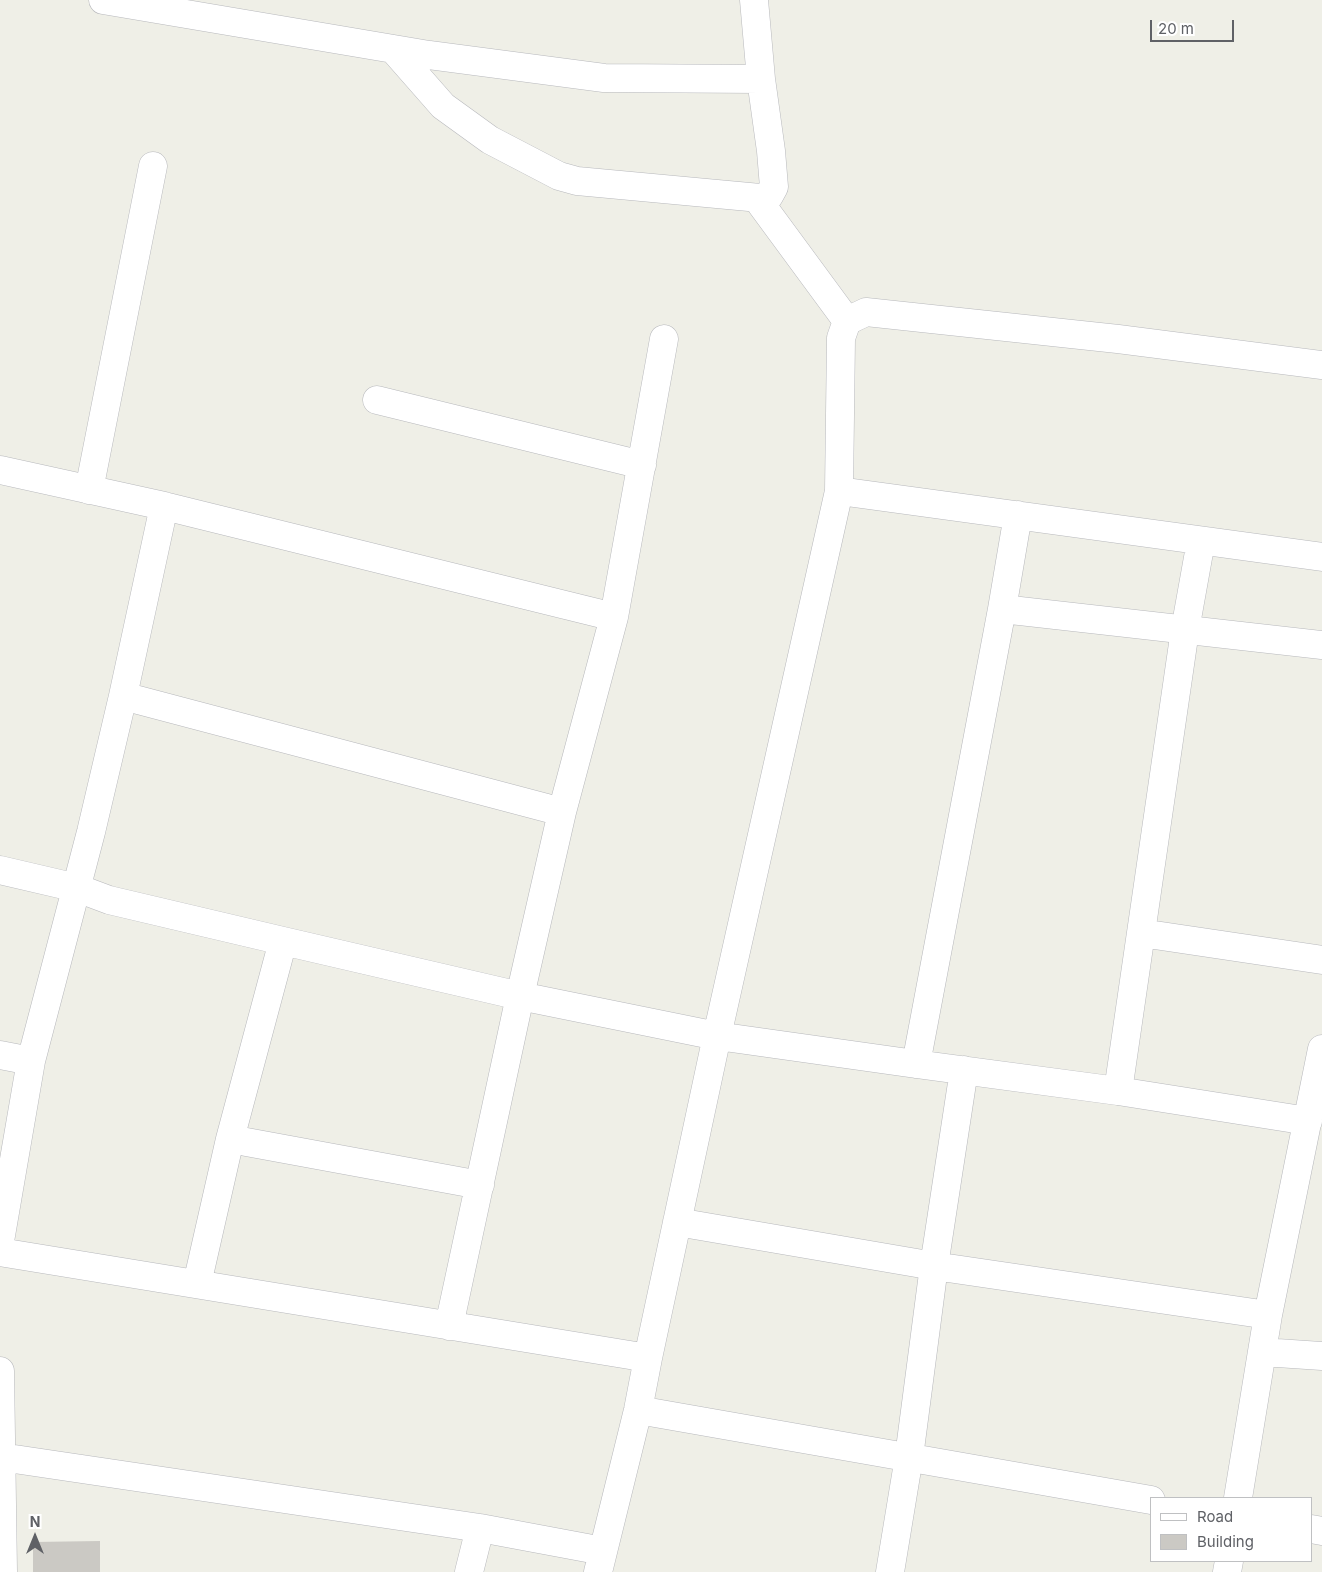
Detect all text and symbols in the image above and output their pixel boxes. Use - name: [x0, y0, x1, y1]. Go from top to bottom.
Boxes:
- scale bar: [1152, 10, 1236, 42]
- text: 20 m: [1158, 19, 1194, 38]
- legend: [1150, 1497, 1312, 1562]
- text: Road: [1197, 1507, 1233, 1526]
- north arrow: [10, 1512, 60, 1562]
- text: N: [30, 1513, 40, 1530]
- text: Building: [1197, 1532, 1254, 1551]

